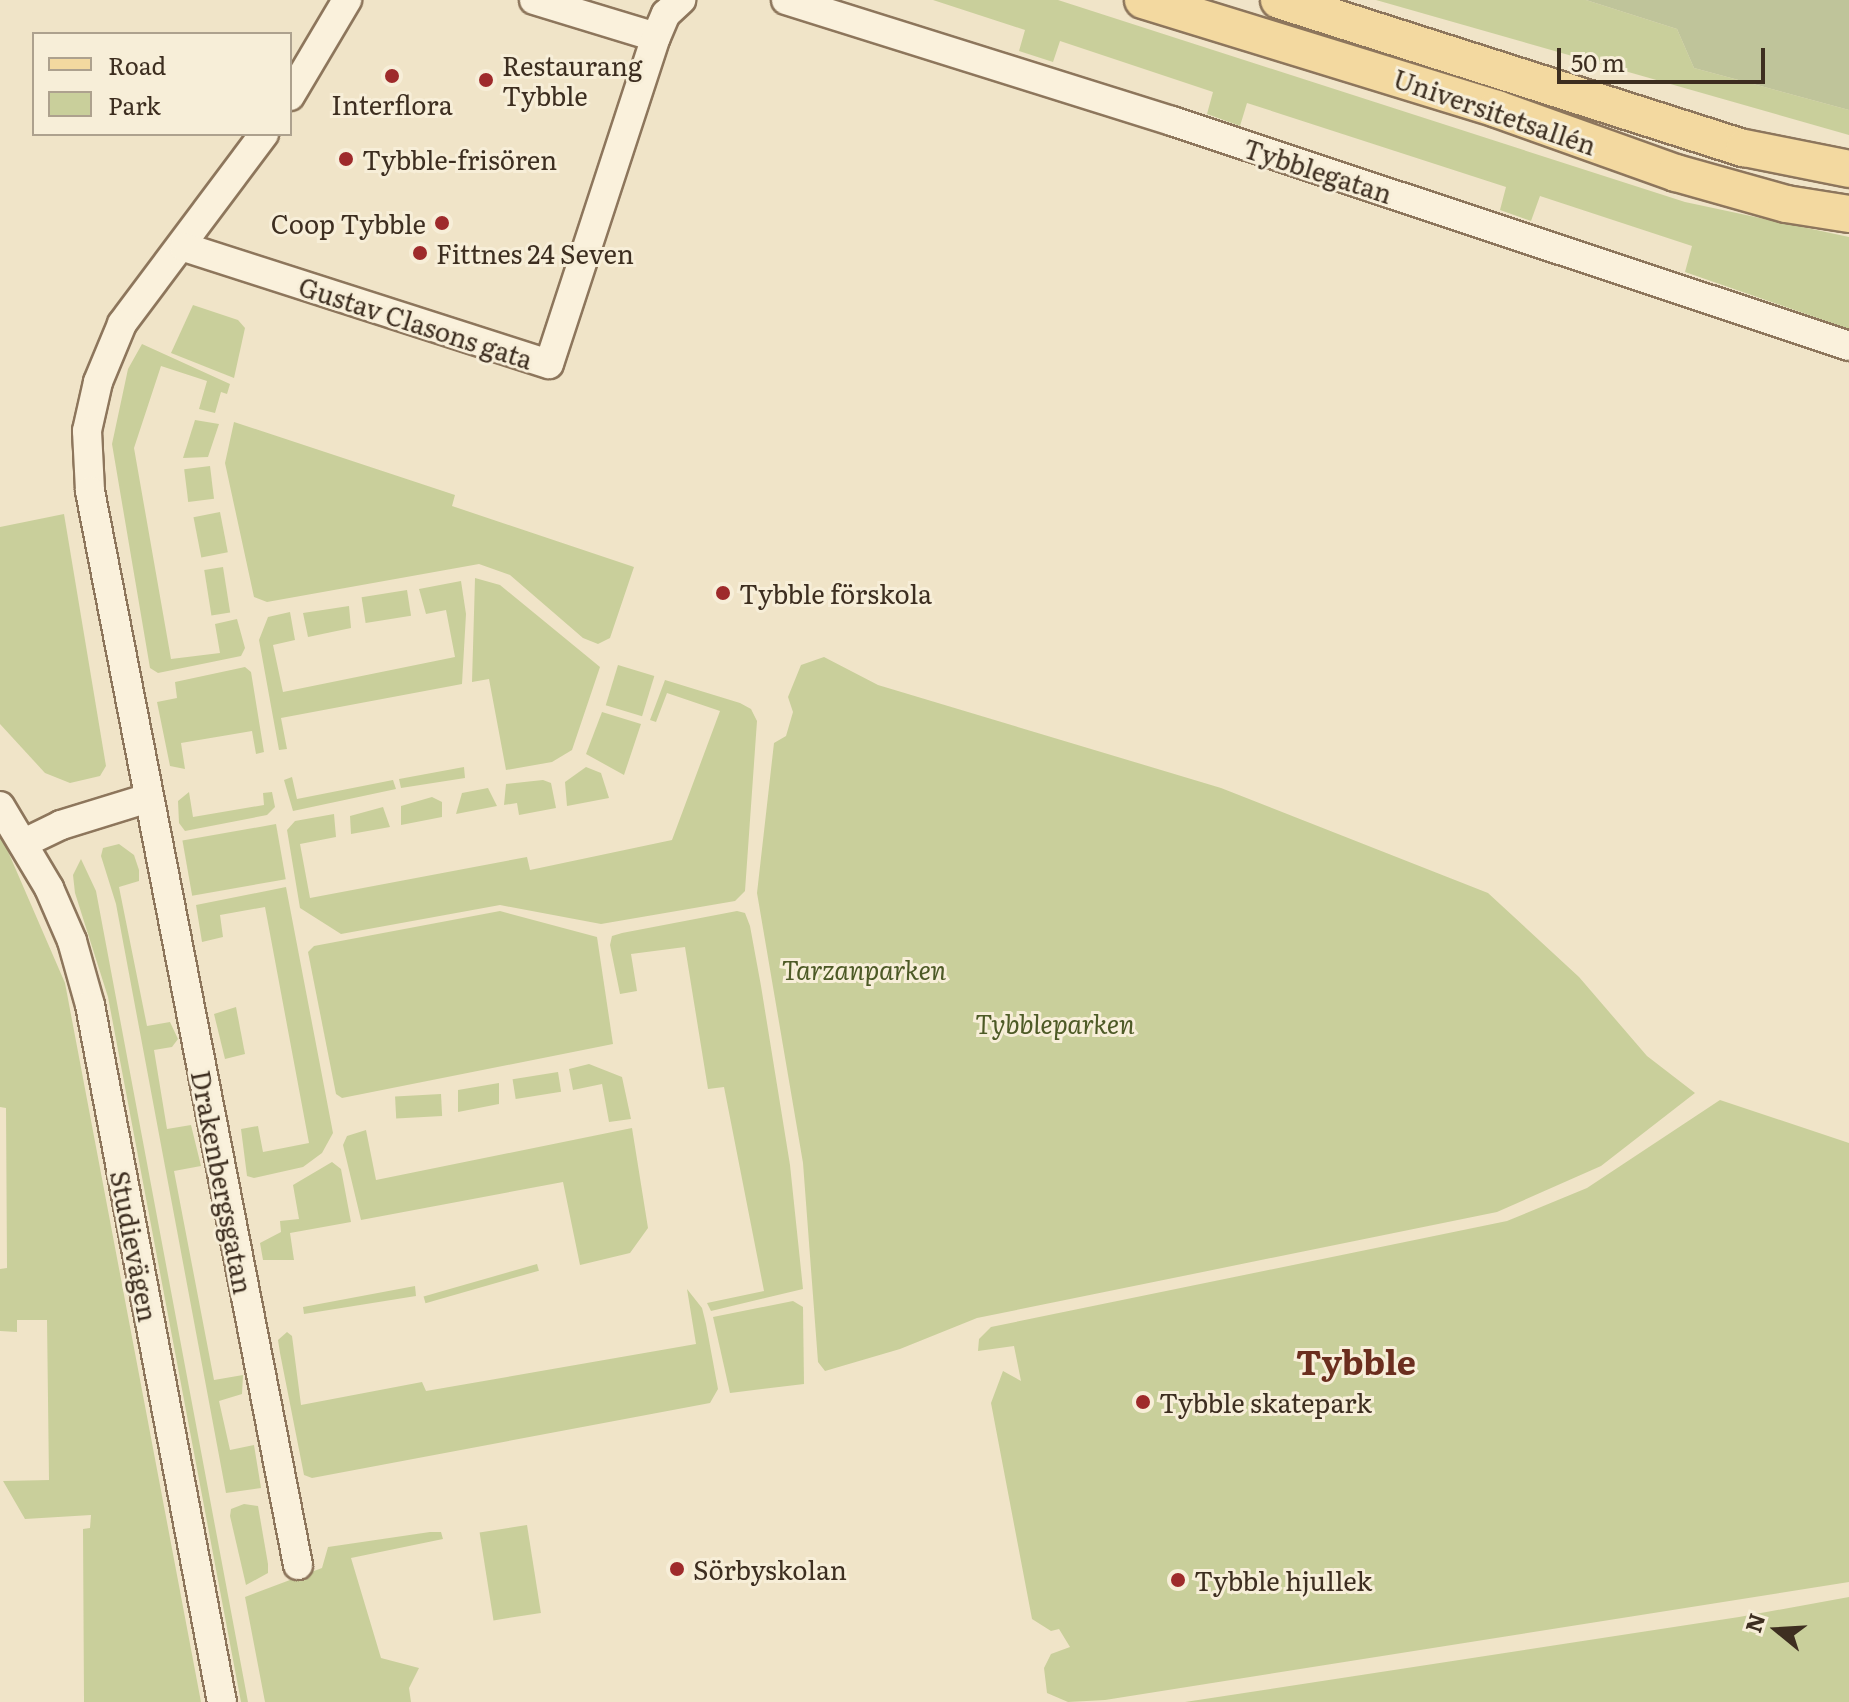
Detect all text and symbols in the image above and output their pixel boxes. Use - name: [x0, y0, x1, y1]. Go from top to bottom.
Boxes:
- legend: [32, 32, 292, 136]
- scale bar: [1561, 32, 1769, 82]
- text: 50 m: [1571, 44, 1625, 79]
- text: Road: [108, 47, 166, 82]
- place label: Restaurang Tybble: [502, 49, 643, 110]
- street label: Universitetsallén: [1390, 62, 1600, 160]
- marker: Interflora: [383, 67, 401, 85]
- marker: Restaurang Tybble: [477, 71, 495, 89]
- text: Park: [108, 87, 161, 122]
- place label: Interflora: [331, 88, 453, 120]
- street label: Tybblegatan: [1240, 131, 1396, 209]
- place label: Tybble-frisören: [362, 143, 557, 175]
- marker: Tybble-frisören: [337, 150, 355, 168]
- place label: Coop Tybble: [271, 207, 426, 239]
- marker: Coop Tybble: [433, 214, 451, 232]
- place label: Fittnes 24 Seven: [436, 237, 634, 269]
- marker: Fittnes 24 Seven: [411, 244, 429, 262]
- street label: Gustav Clasons gata: [295, 269, 537, 375]
- place label: Tybble förskola: [739, 577, 932, 609]
- marker: Tybble förskola: [714, 584, 732, 602]
- park label: Tarzanparken: [782, 953, 946, 985]
- park label: Tybbleparken: [975, 1007, 1135, 1039]
- street label: Drakenbergsgatan: [186, 1068, 260, 1296]
- street label: Studievägen: [105, 1168, 165, 1324]
- district label: Tybble: [1296, 1341, 1416, 1381]
- place label: Tybble skatepark: [1159, 1386, 1372, 1418]
- marker: Tybble skatepark: [1134, 1393, 1152, 1411]
- place label: Sörbyskolan: [693, 1553, 847, 1585]
- marker: Sörbyskolan: [668, 1560, 686, 1578]
- place label: Tybble hjullek: [1194, 1564, 1372, 1596]
- marker: Tybble hjullek: [1169, 1571, 1187, 1589]
- north arrow: [1737, 1590, 1817, 1670]
- text: N: [1735, 1609, 1772, 1636]

